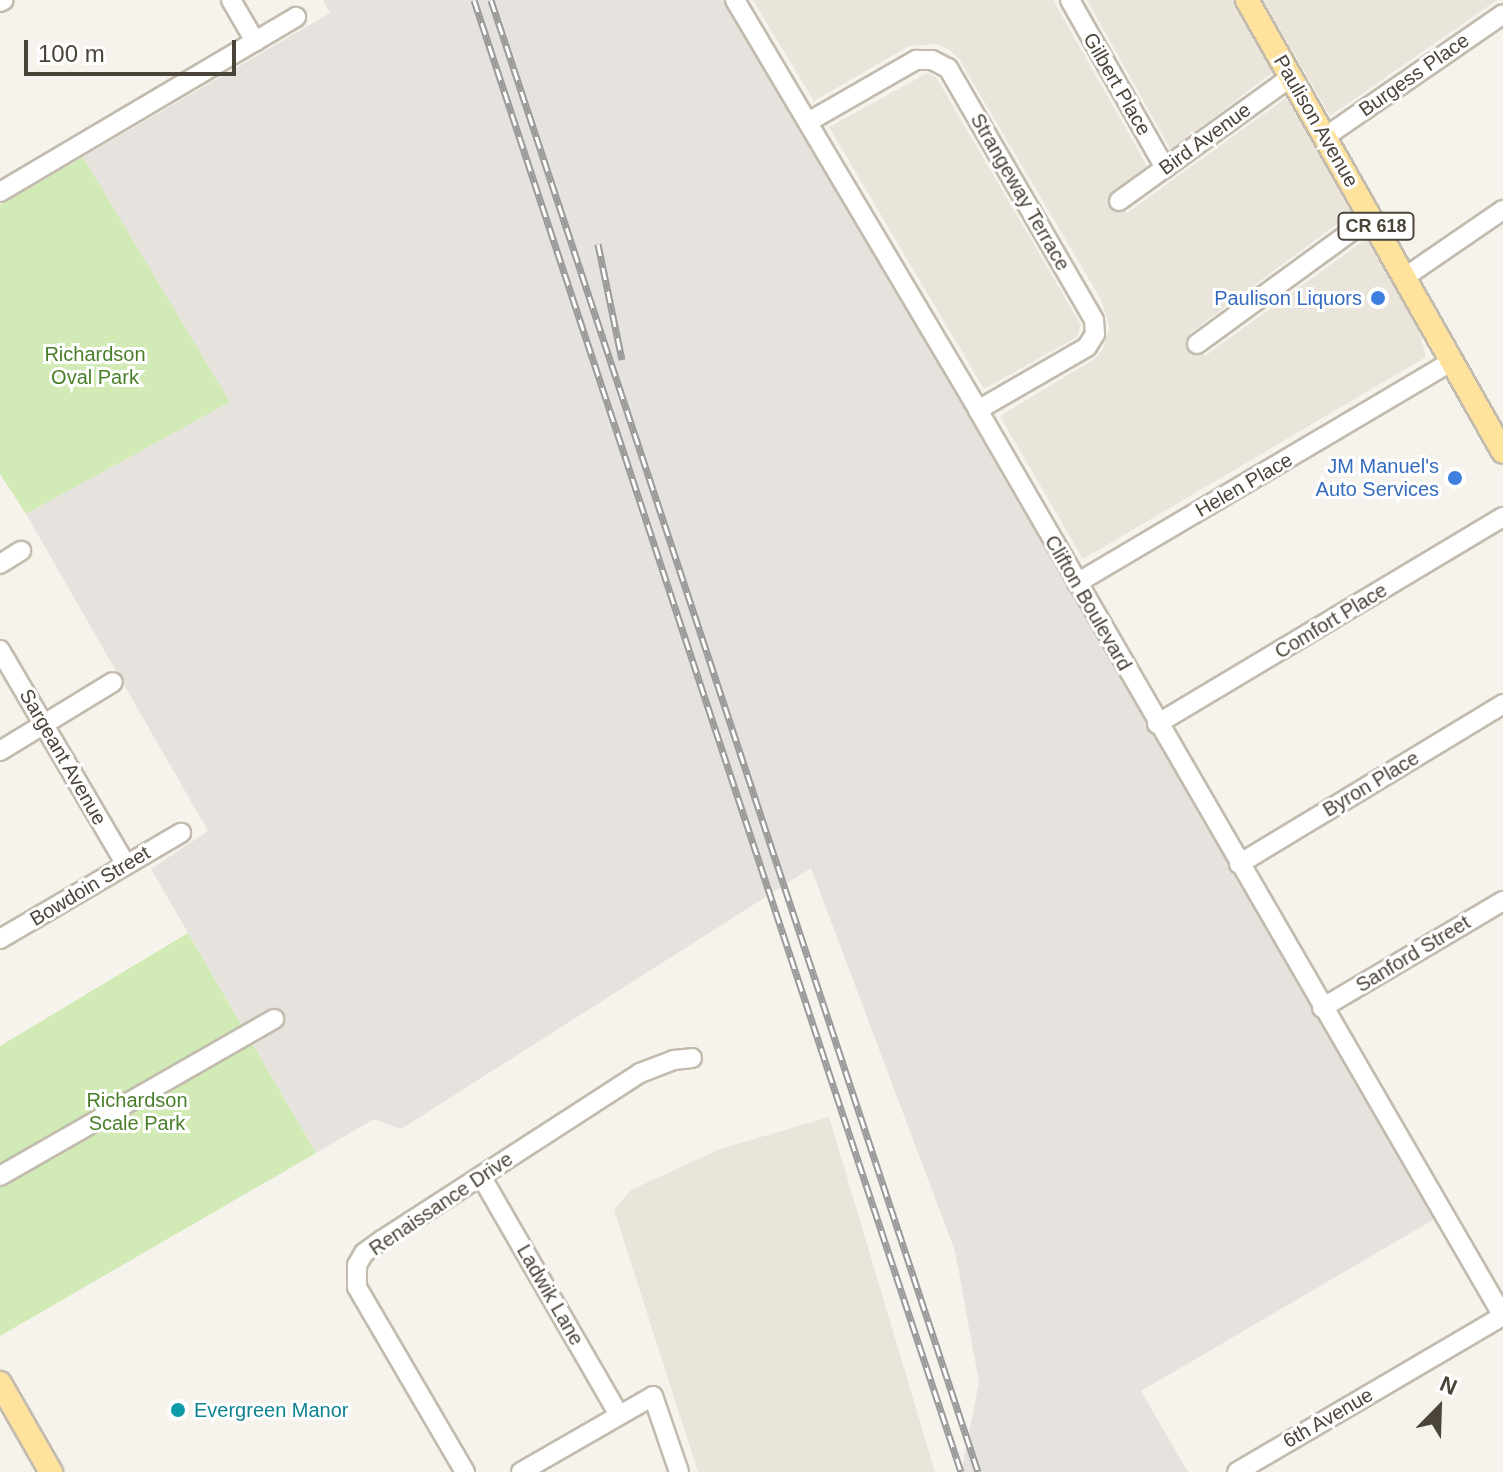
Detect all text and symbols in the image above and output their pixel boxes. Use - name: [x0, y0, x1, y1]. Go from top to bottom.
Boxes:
- scale bar: [28, 24, 240, 74]
- street label: Gilbert Place: [1078, 28, 1156, 140]
- street label: Burgess Place: [1354, 28, 1474, 122]
- text: 100 m: [38, 40, 105, 67]
- street label: Paulison Avenue: [1268, 50, 1364, 192]
- street label: Bird Avenue: [1154, 97, 1256, 181]
- street label: Strangeway Terrace: [965, 109, 1075, 275]
- road number: CR 618: [1336, 212, 1416, 240]
- place label: Paulison Liquors: [1214, 286, 1362, 310]
- marker: Paulison Liquors: [1369, 289, 1387, 307]
- park label: Richardson Oval Park: [44, 343, 146, 390]
- street label: Helen Place: [1191, 448, 1297, 522]
- place label: JM Manuel's Auto Services: [1316, 454, 1439, 501]
- marker: JM Manuel's Auto Services: [1446, 469, 1464, 487]
- street label: Clifton Boulevard: [1040, 531, 1136, 675]
- street label: Comfort Place: [1271, 578, 1391, 664]
- street label: Sargeant Avenue: [14, 684, 112, 830]
- street label: Byron Place: [1319, 746, 1423, 822]
- street label: Bowdoin Street: [26, 841, 154, 931]
- street label: Sanford Street: [1352, 911, 1474, 997]
- park label: Richardson Scale Park: [86, 1088, 188, 1135]
- street label: Renaissance Drive: [365, 1147, 517, 1261]
- street label: Ladwik Lane: [512, 1240, 588, 1350]
- north arrow: [1399, 1368, 1479, 1448]
- text: N: [1436, 1371, 1461, 1400]
- street label: 6th Avenue: [1278, 1382, 1378, 1454]
- place label: Evergreen Manor: [194, 1398, 349, 1422]
- marker: Evergreen Manor: [169, 1401, 187, 1419]

